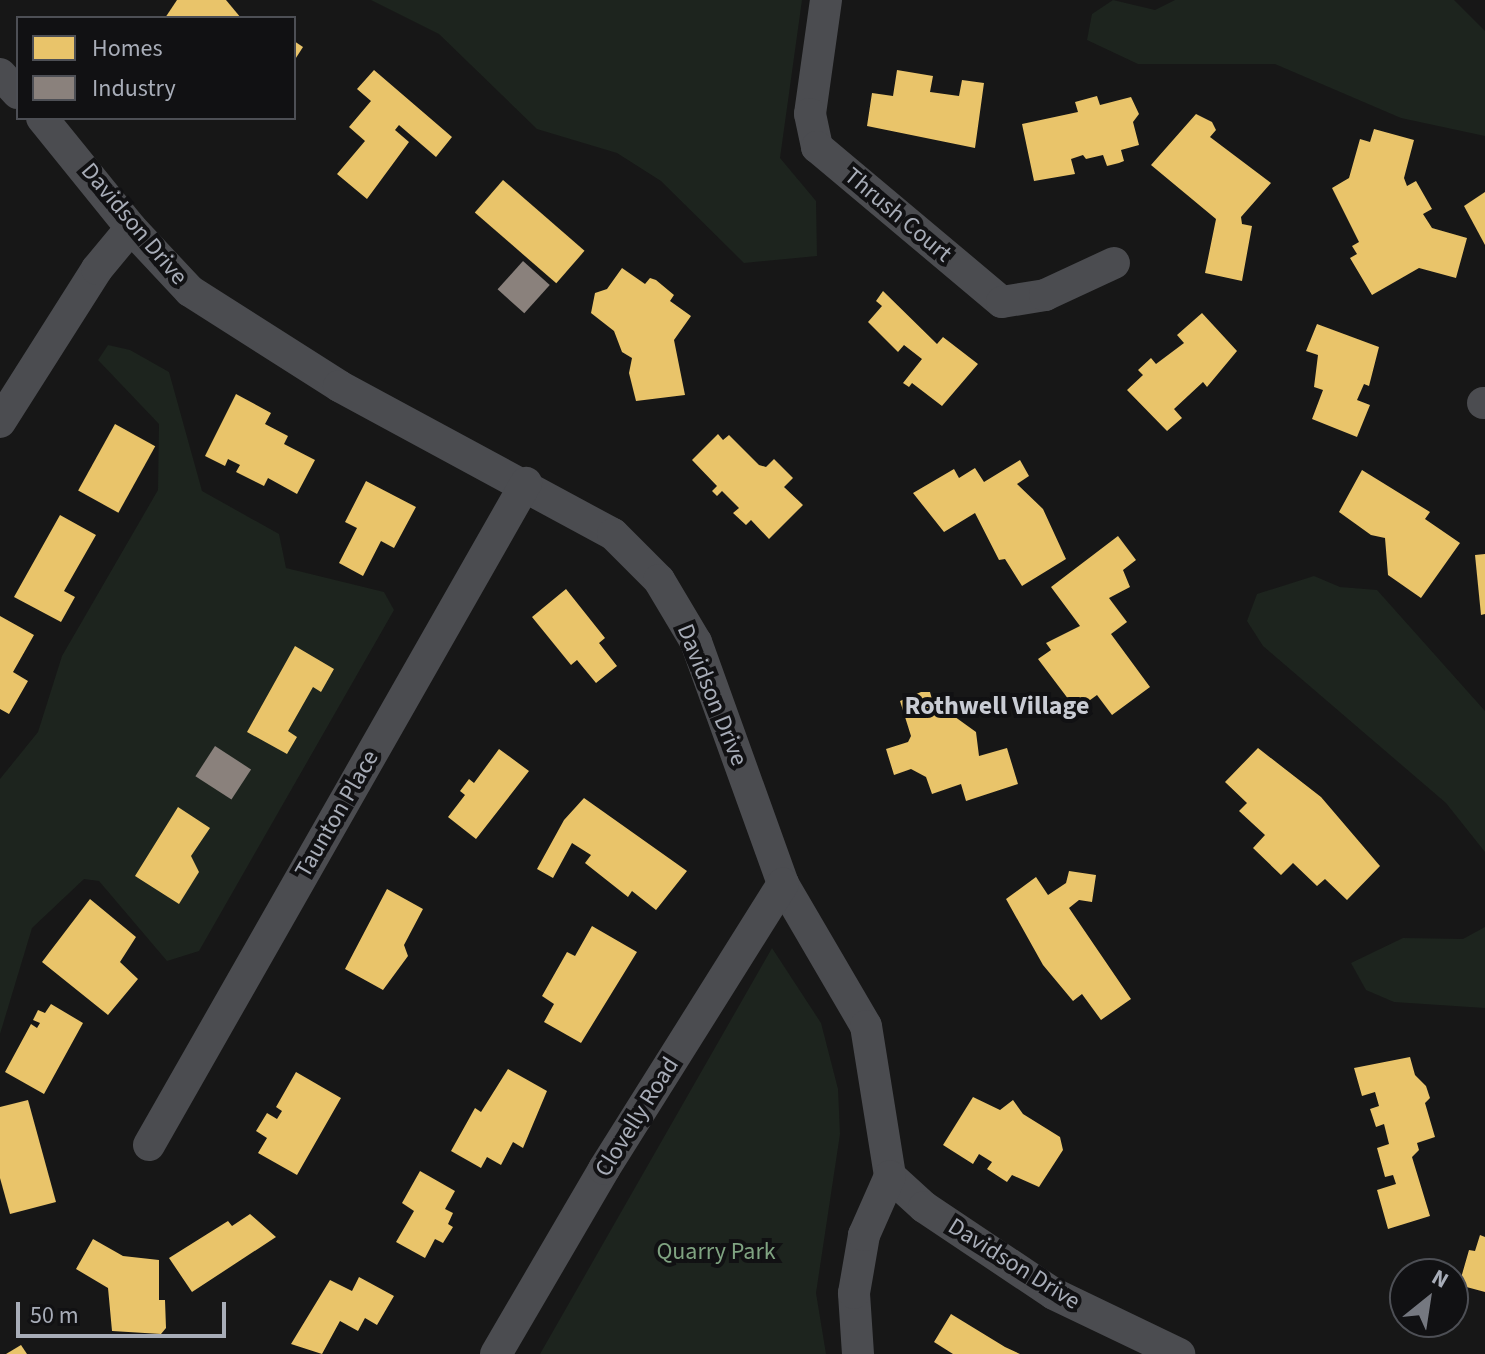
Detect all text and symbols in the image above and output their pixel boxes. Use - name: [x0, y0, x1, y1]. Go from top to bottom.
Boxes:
- legend: [16, 16, 296, 120]
- text: Homes: [92, 31, 163, 66]
- text: Industry: [92, 71, 176, 106]
- street label: Davidson Drive: [75, 157, 193, 291]
- street label: Thrush Court: [838, 162, 958, 268]
- street label: Davidson Drive: [670, 620, 754, 770]
- district label: Rothwell Village: [905, 690, 1089, 722]
- street label: Taunton Place: [289, 745, 385, 883]
- street label: Clovelly Road: [589, 1052, 685, 1182]
- street label: Davidson Drive: [943, 1212, 1085, 1316]
- park label: Quarry Park: [656, 1238, 776, 1266]
- north arrow: [1389, 1258, 1469, 1338]
- text: N: [1426, 1261, 1454, 1296]
- scale bar: [20, 1286, 230, 1336]
- text: 50 m: [30, 1298, 79, 1333]

